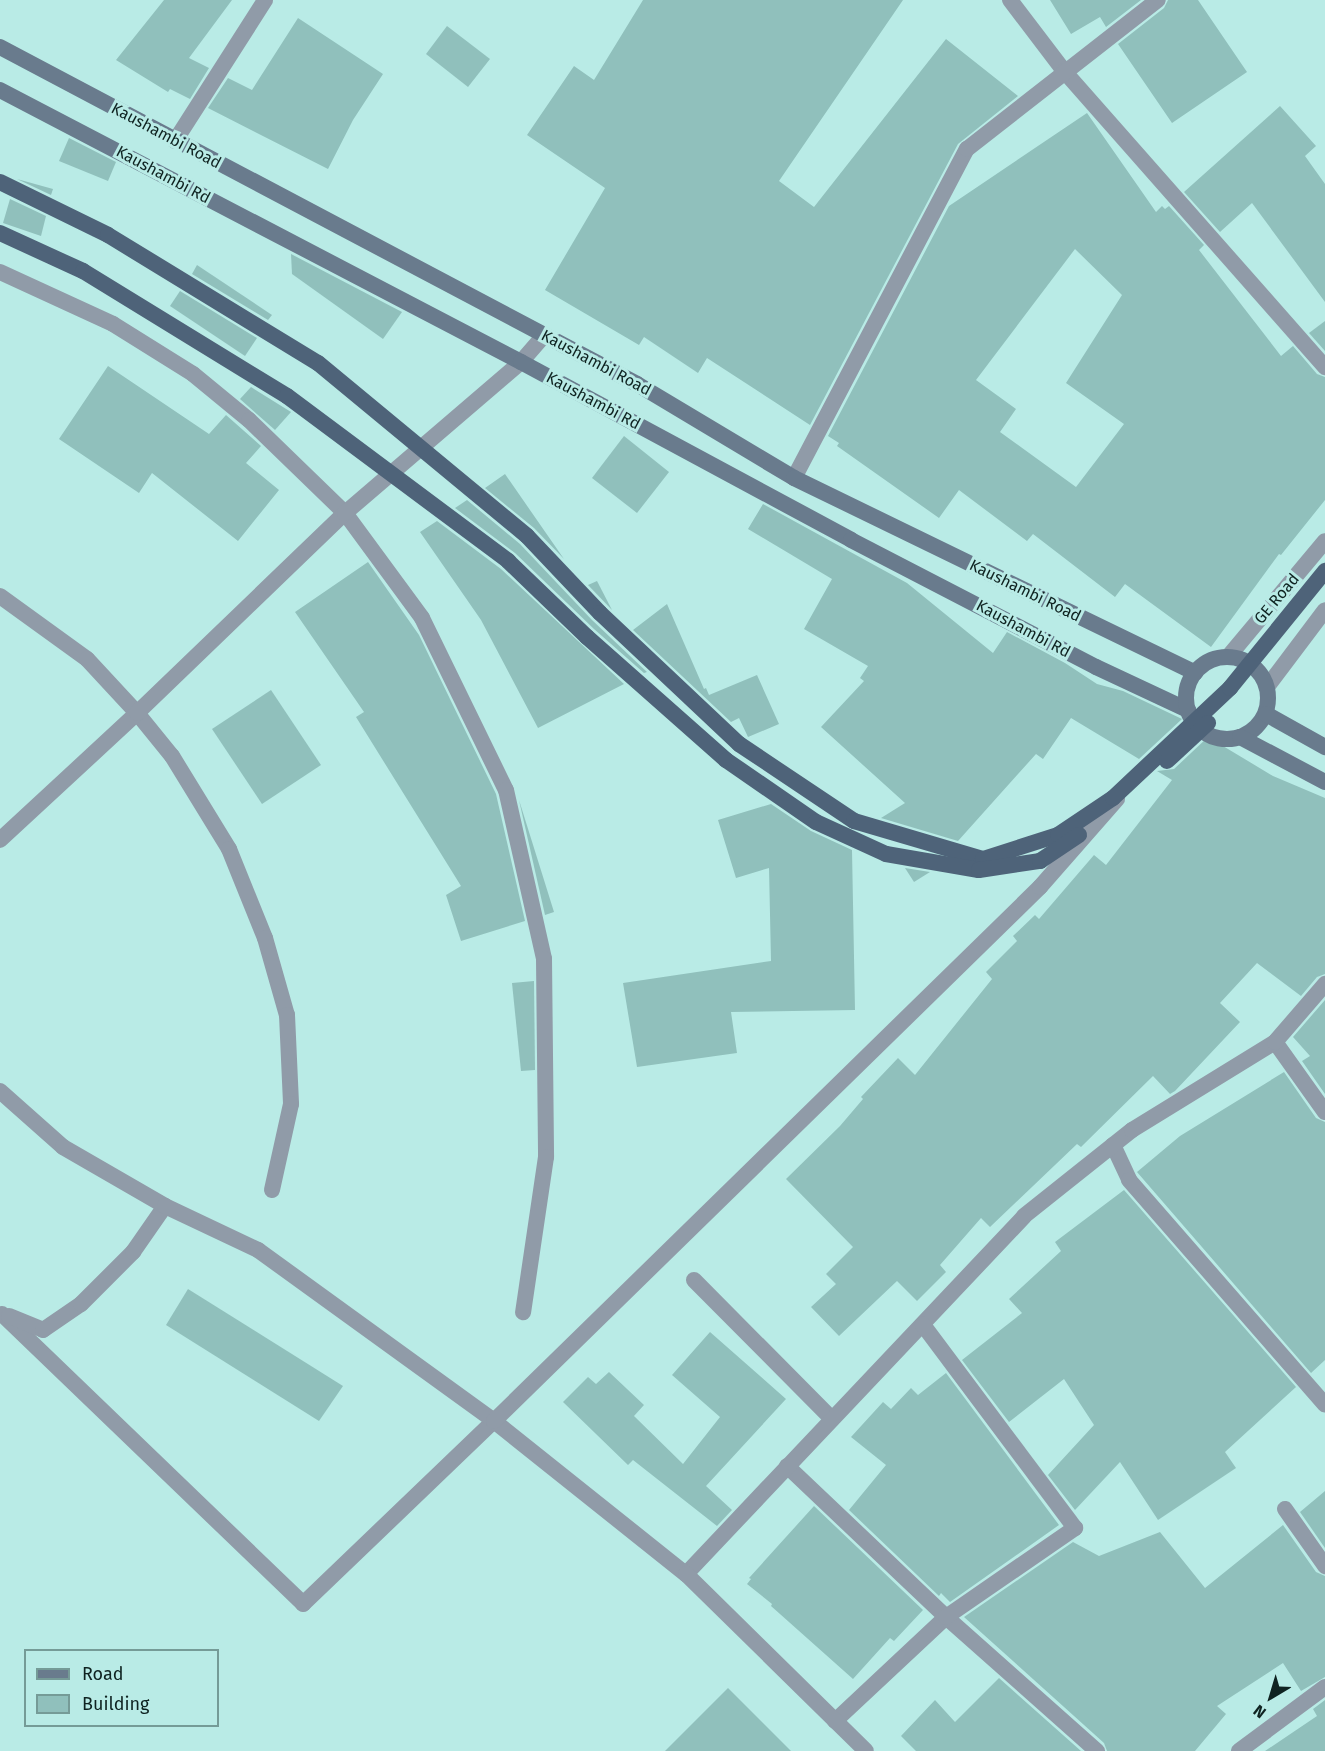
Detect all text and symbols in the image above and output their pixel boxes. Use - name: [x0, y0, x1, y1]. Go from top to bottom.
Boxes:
- street label: Kaushambi Road: [108, 99, 224, 173]
- street label: Kaushambi Rd: [113, 142, 213, 208]
- street label: Kaushambi Road: [538, 326, 654, 400]
- street label: Kaushambi Rd: [543, 368, 643, 434]
- street label: Kaushambi Road: [966, 556, 1084, 626]
- street label: GE Road: [1250, 570, 1304, 628]
- street label: Kaushambi Rd: [973, 596, 1073, 662]
- legend: [24, 1649, 219, 1727]
- text: Road: [82, 1663, 124, 1685]
- north arrow: [1241, 1667, 1301, 1727]
- text: Building: [82, 1693, 149, 1715]
- text: N: [1250, 1701, 1270, 1722]

